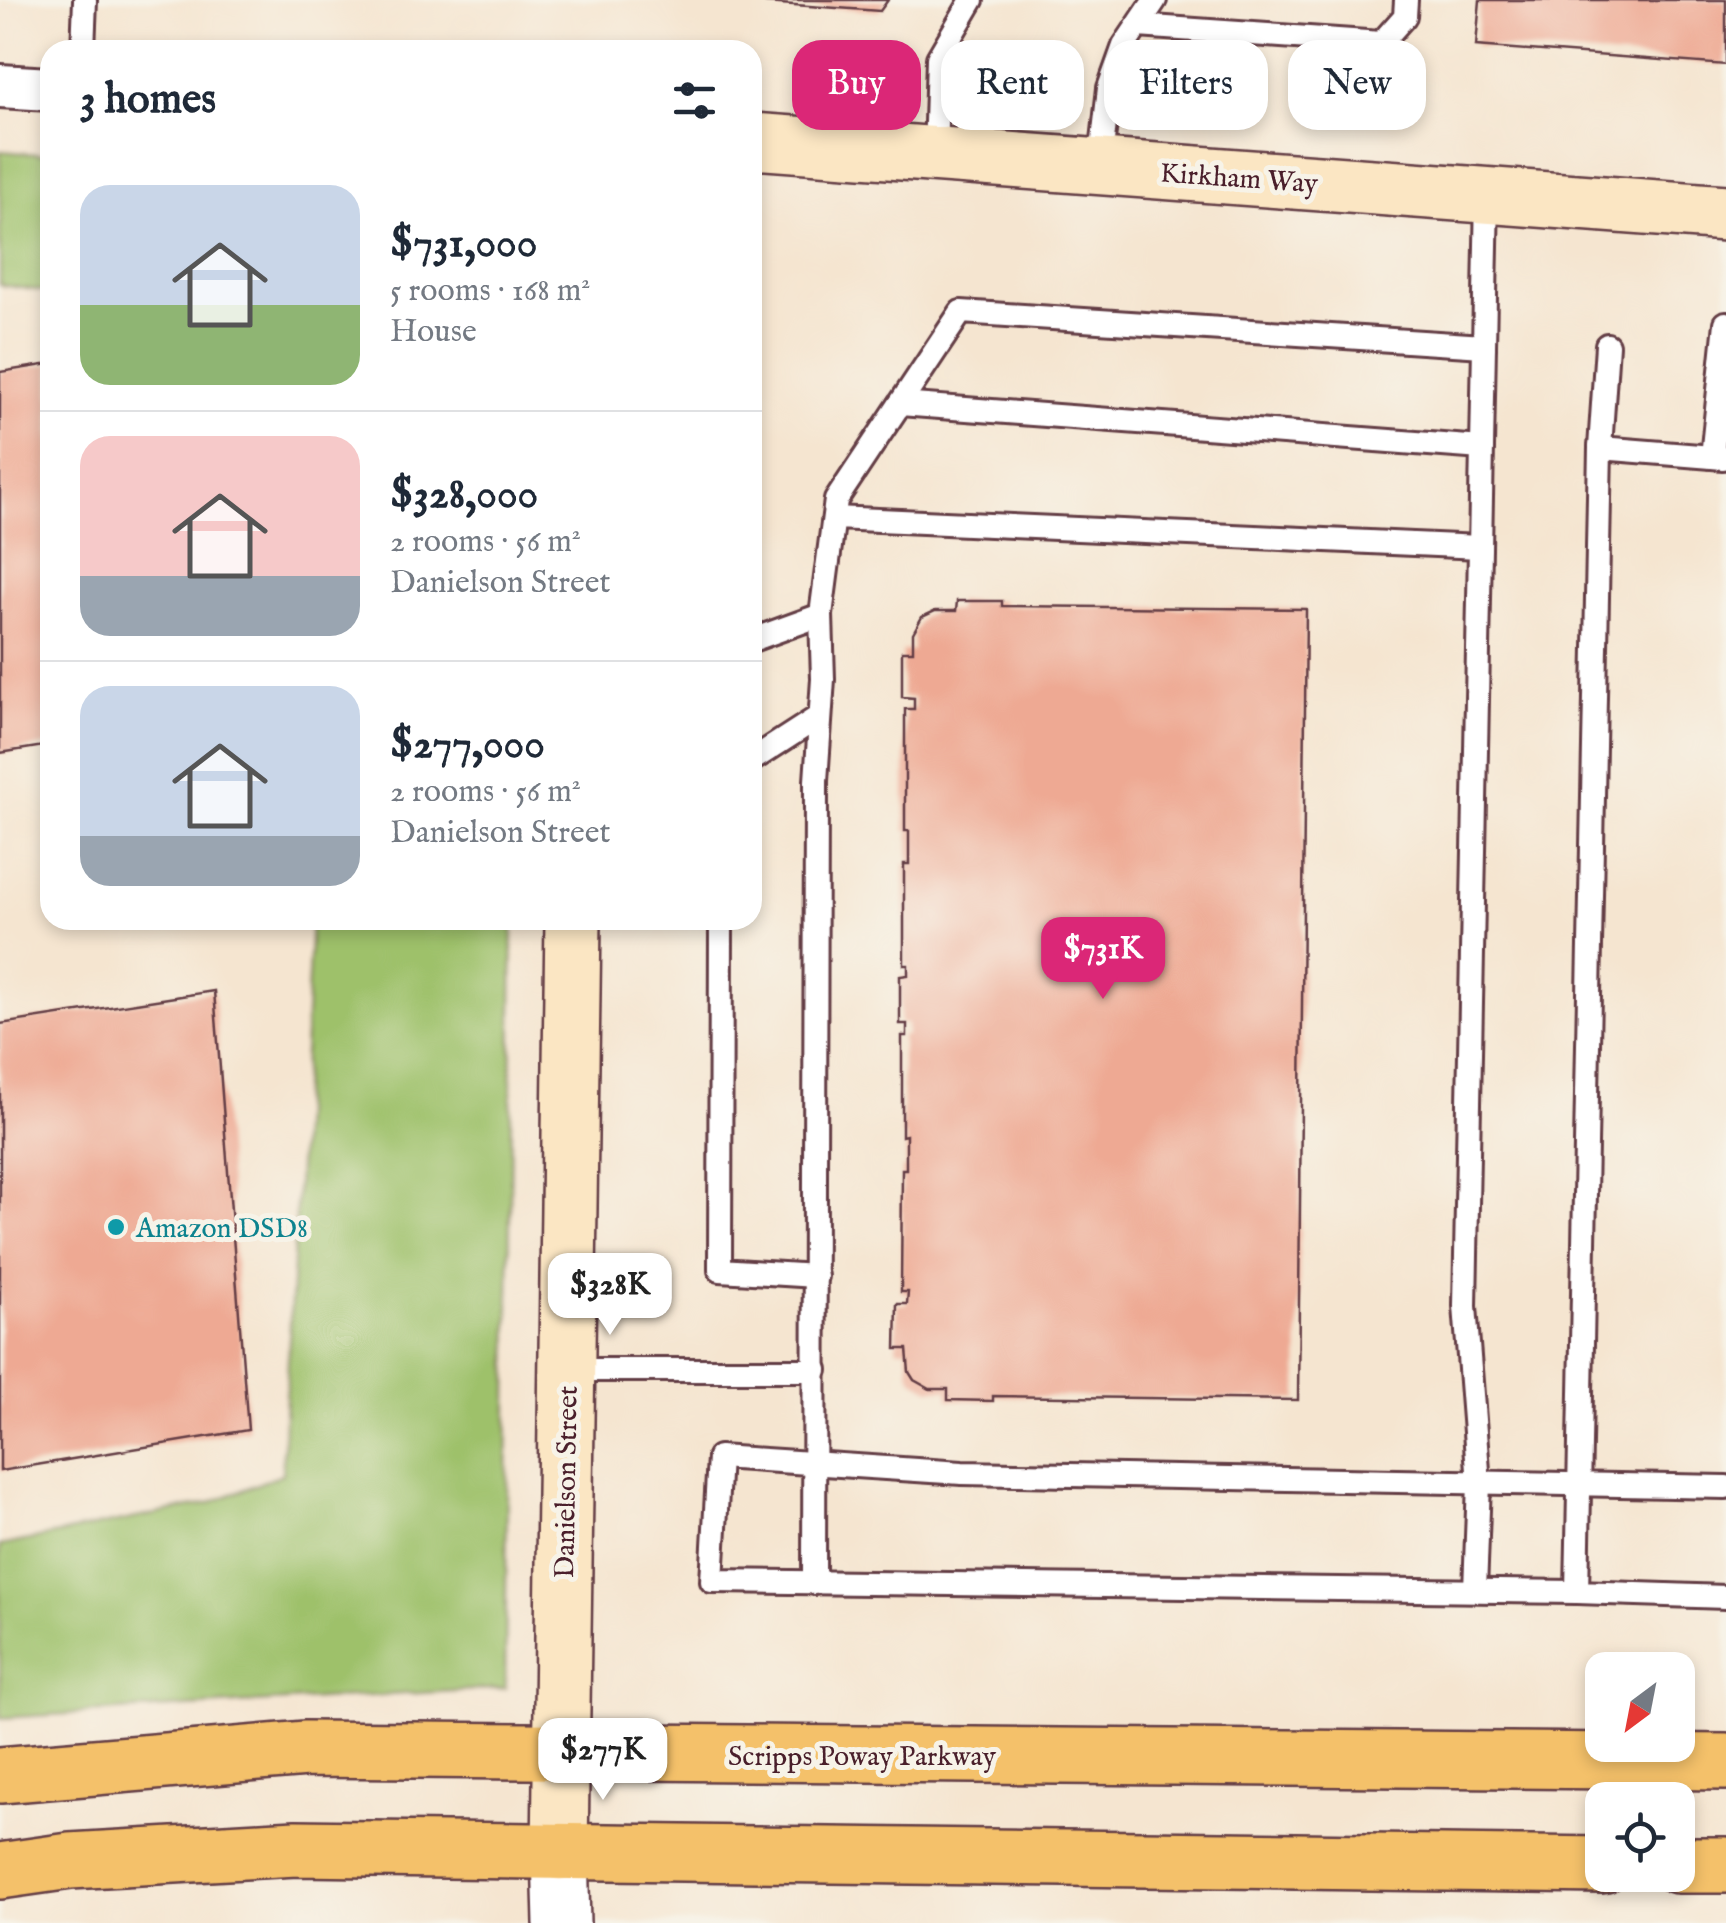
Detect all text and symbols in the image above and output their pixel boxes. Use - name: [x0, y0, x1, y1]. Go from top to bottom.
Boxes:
- chip: Buy: [792, 40, 921, 130]
- chip: Rent: [941, 40, 1084, 130]
- chip: Filters: [1104, 40, 1268, 130]
- chip: New: [1288, 40, 1426, 130]
- icon: filters: [667, 73, 722, 128]
- text: 3 homes: [80, 74, 216, 127]
- street label: Kirkham Way: [1159, 157, 1319, 202]
- text: $731,000: [390, 218, 537, 271]
- icon: home: [160, 225, 280, 345]
- text: 5 rooms · 168 m²: [390, 271, 590, 312]
- text: House: [390, 312, 477, 353]
- text: $328,000: [390, 469, 538, 522]
- icon: home: [160, 476, 280, 596]
- text: 2 rooms · 56 m²: [390, 522, 581, 563]
- text: Danielson Street: [390, 563, 610, 604]
- text: $277,000: [390, 719, 545, 772]
- icon: home: [160, 726, 280, 846]
- text: 2 rooms · 56 m²: [390, 772, 581, 813]
- text: Danielson Street: [390, 813, 610, 854]
- pin: $731K: [1033, 917, 1173, 1002]
- text: $731K: [1063, 929, 1143, 970]
- place label: Amazon DSD8: [135, 1212, 308, 1247]
- marker: Amazon DSD8: [105, 1216, 127, 1238]
- pin: $328K: [540, 1253, 680, 1338]
- text: $328K: [570, 1265, 650, 1306]
- street label: Danielson Street: [548, 1385, 587, 1579]
- north arrow: [1585, 1652, 1695, 1762]
- map controls: [1585, 1652, 1695, 1892]
- pin: $277K: [533, 1718, 673, 1803]
- text: $277K: [560, 1730, 646, 1771]
- street label: Scripps Poway Parkway: [728, 1740, 996, 1775]
- button: locate: [1585, 1782, 1695, 1892]

